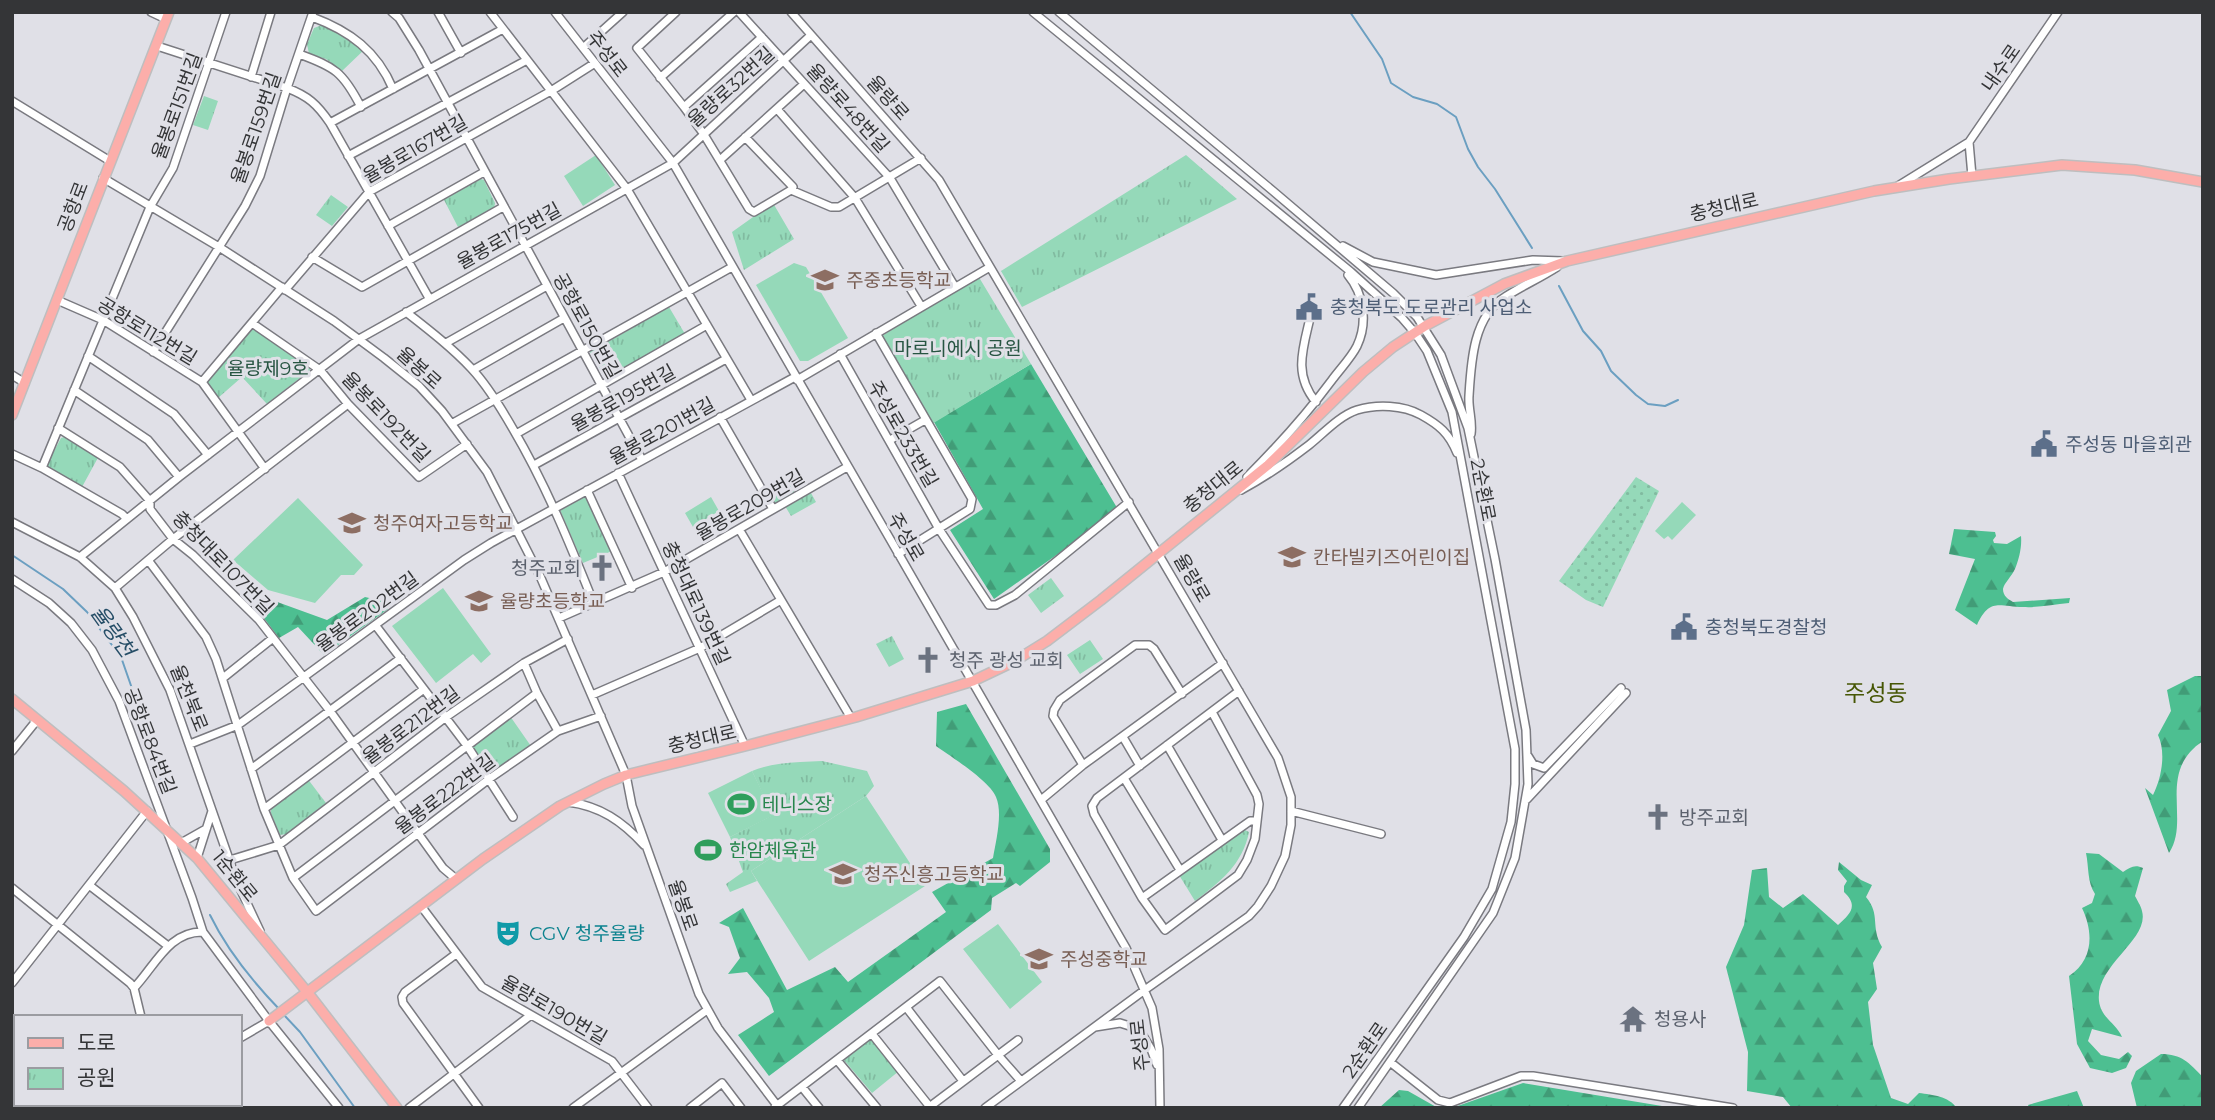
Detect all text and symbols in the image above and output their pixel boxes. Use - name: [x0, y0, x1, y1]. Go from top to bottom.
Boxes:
- street label: 주성로: [582, 26, 632, 82]
- street label: 내수로: [1977, 40, 2025, 96]
- street label: 율량로32번길: [683, 42, 779, 132]
- street label: 율봉로151번길: [147, 50, 207, 162]
- street label: 율량로48번길: [802, 59, 894, 157]
- street label: 율봉로159번길: [226, 69, 286, 187]
- street label: 율량로: [862, 71, 914, 125]
- street label: 율봉로167번길: [359, 110, 471, 188]
- street label: 공항로: [53, 178, 93, 236]
- street label: 충청대로: [1687, 188, 1761, 226]
- street label: 율봉로175번길: [453, 198, 565, 274]
- school or university icon: 주중초등학교: [810, 265, 840, 295]
- street label: 공항로150번길: [548, 269, 626, 383]
- place label: 주중초등학교: [846, 269, 951, 292]
- street label: 공항로112번길: [93, 292, 201, 370]
- public building icon: 충청북도 도로관리 사업소: [1294, 292, 1324, 322]
- place label: 충청북도 도로관리 사업소: [1330, 296, 1532, 319]
- park label: 마로니에시 공원: [894, 337, 1022, 360]
- street label: 율봉로: [392, 342, 446, 394]
- park label: 율량제9호: [227, 357, 309, 380]
- street label: 율봉로195번길: [566, 360, 680, 436]
- street label: 율봉로192번길: [337, 367, 435, 467]
- street label: 주성로233번길: [863, 376, 943, 492]
- street label: 율봉로201번길: [605, 392, 719, 470]
- public building icon: 주성동 마을회관: [2029, 429, 2059, 459]
- place label: 주성동 마을회관: [2065, 433, 2192, 456]
- street label: 충청대로: [1179, 456, 1247, 518]
- street label: 2순환로: [1466, 457, 1500, 523]
- street label: 율봉로209번길: [691, 464, 809, 546]
- street label: 충청대로107번길: [168, 506, 278, 620]
- school or university icon: 청주여자고등학교: [337, 508, 367, 538]
- street label: 주성로: [883, 509, 929, 565]
- place label: 청주여자고등학교: [373, 512, 513, 535]
- street label: 충청대로139번길: [657, 537, 735, 669]
- school or university icon: 칸타빌키즈어린이집: [1277, 542, 1307, 572]
- place label: 칸타빌키즈어린이집: [1313, 546, 1470, 569]
- street label: 율량로: [1169, 550, 1215, 606]
- church icon: 청주교회: [587, 553, 617, 583]
- place label: 청주교회: [511, 557, 581, 580]
- street label: 율봉로202번길: [311, 567, 423, 657]
- school or university icon: 율량초등학교: [464, 586, 494, 616]
- place label: 율량초등학교: [500, 590, 605, 613]
- water label: 율량천: [86, 600, 142, 664]
- public building icon: 충청북도경찰청: [1669, 612, 1699, 642]
- place label: 충청북도경찰청: [1705, 616, 1827, 639]
- church icon: 청주 광성 교회: [913, 645, 943, 675]
- place label: 청주 광성 교회: [949, 649, 1064, 672]
- street label: 율천북로: [165, 661, 213, 735]
- district label: 주성동: [1844, 679, 1908, 707]
- street label: 율봉로212번길: [358, 681, 464, 769]
- street label: 공항로84번길: [119, 685, 181, 797]
- street label: 충청대로: [665, 720, 739, 758]
- street label: 율봉로222번길: [390, 749, 500, 839]
- sports icon: 테니스장: [726, 789, 756, 819]
- place label: 테니스장: [762, 793, 832, 816]
- church icon: 방주교회: [1643, 802, 1673, 832]
- place label: 방주교회: [1679, 806, 1749, 829]
- sports icon: 한암체육관: [693, 835, 723, 865]
- place label: 한암체육관: [729, 839, 816, 862]
- street label: 1순환로: [207, 846, 263, 906]
- school or university icon: 청주신흥고등학교: [828, 859, 858, 889]
- place label: 청주신흥고등학교: [864, 863, 1004, 886]
- street label: 율봉로: [664, 876, 702, 934]
- theatre icon: CGV 청주율량: [493, 918, 523, 948]
- place label: CGV 청주율량: [529, 922, 645, 945]
- school or university icon: 주성중학교: [1024, 944, 1054, 974]
- place label: 주성중학교: [1060, 948, 1147, 971]
- street label: 율량로190번길: [497, 970, 611, 1050]
- temple icon: 청용사: [1618, 1004, 1648, 1034]
- place label: 청용사: [1654, 1008, 1706, 1031]
- legend: [14, 1015, 242, 1106]
- street label: 주성로: [1126, 1018, 1154, 1072]
- street label: 2순환로: [1337, 1018, 1393, 1082]
- text: 도로: [77, 1030, 116, 1055]
- text: 공원: [77, 1065, 116, 1090]

